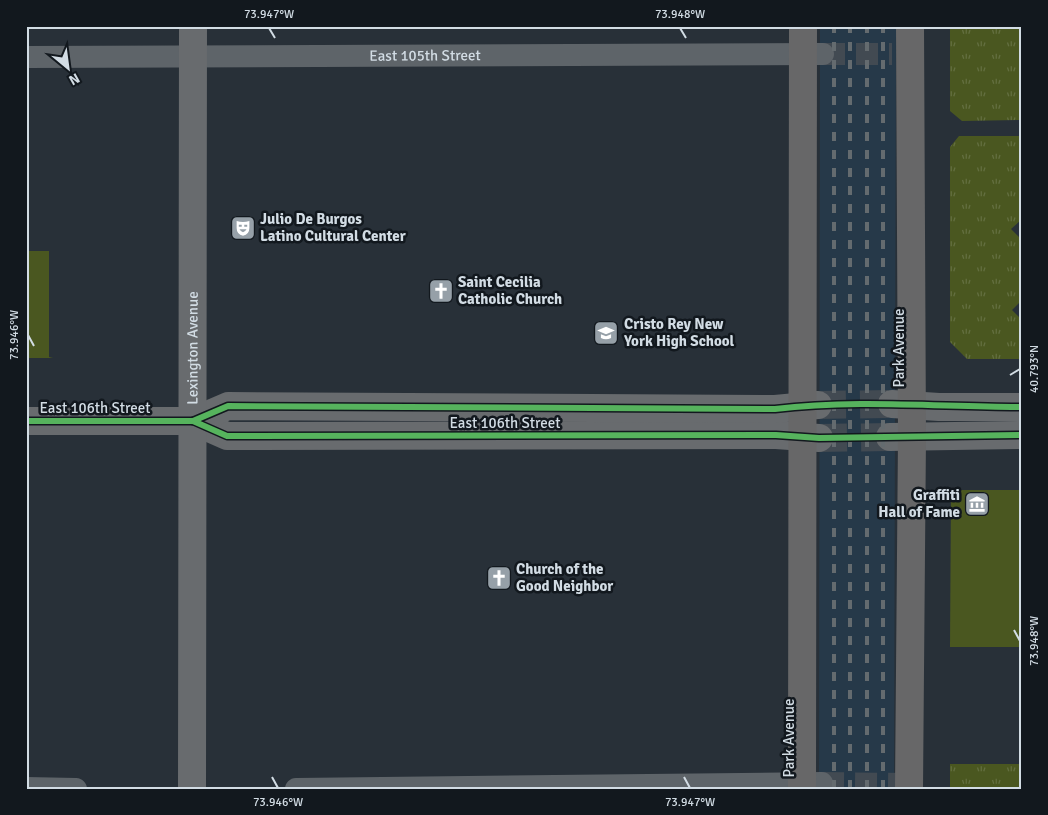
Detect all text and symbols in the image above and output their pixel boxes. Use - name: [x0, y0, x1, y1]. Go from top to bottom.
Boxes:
- text: 73.947°W: [244, 7, 294, 22]
- text: 73.948°W: [655, 7, 705, 22]
- north arrow: [42, 42, 92, 92]
- street label: East 105th Street: [369, 46, 481, 65]
- text: N: [66, 69, 82, 89]
- place label: Julio De Burgos Latino Cultural Center: [260, 210, 406, 245]
- theatre icon: Julio De Burgos Latino Cultural Center: [230, 215, 256, 241]
- place label: Saint Cecilia Catholic Church: [458, 273, 562, 308]
- church icon: Saint Cecilia Catholic Church: [428, 278, 454, 304]
- street label: Lexington Avenue: [184, 291, 202, 405]
- street label: Park Avenue: [890, 308, 908, 388]
- text: 73.946°W: [7, 310, 22, 360]
- place label: Cristo Rey New York High School: [623, 315, 735, 350]
- school or university icon: Cristo Rey New York High School: [593, 320, 619, 346]
- text: 40.793°N: [1027, 345, 1042, 393]
- street label: East 106th Street: [39, 399, 151, 417]
- street label: East 106th Street: [449, 414, 561, 432]
- place label: Graffiti Hall of Fame: [878, 486, 960, 521]
- museum icon: Graffiti Hall of Fame: [964, 491, 990, 517]
- place label: Church of the Good Neighbor: [516, 560, 613, 595]
- church icon: Church of the Good Neighbor: [486, 565, 512, 591]
- text: 73.948°W: [1027, 616, 1042, 666]
- street label: Park Avenue: [780, 698, 798, 778]
- text: 73.946°W: [253, 795, 303, 810]
- text: 73.947°W: [665, 795, 715, 810]

